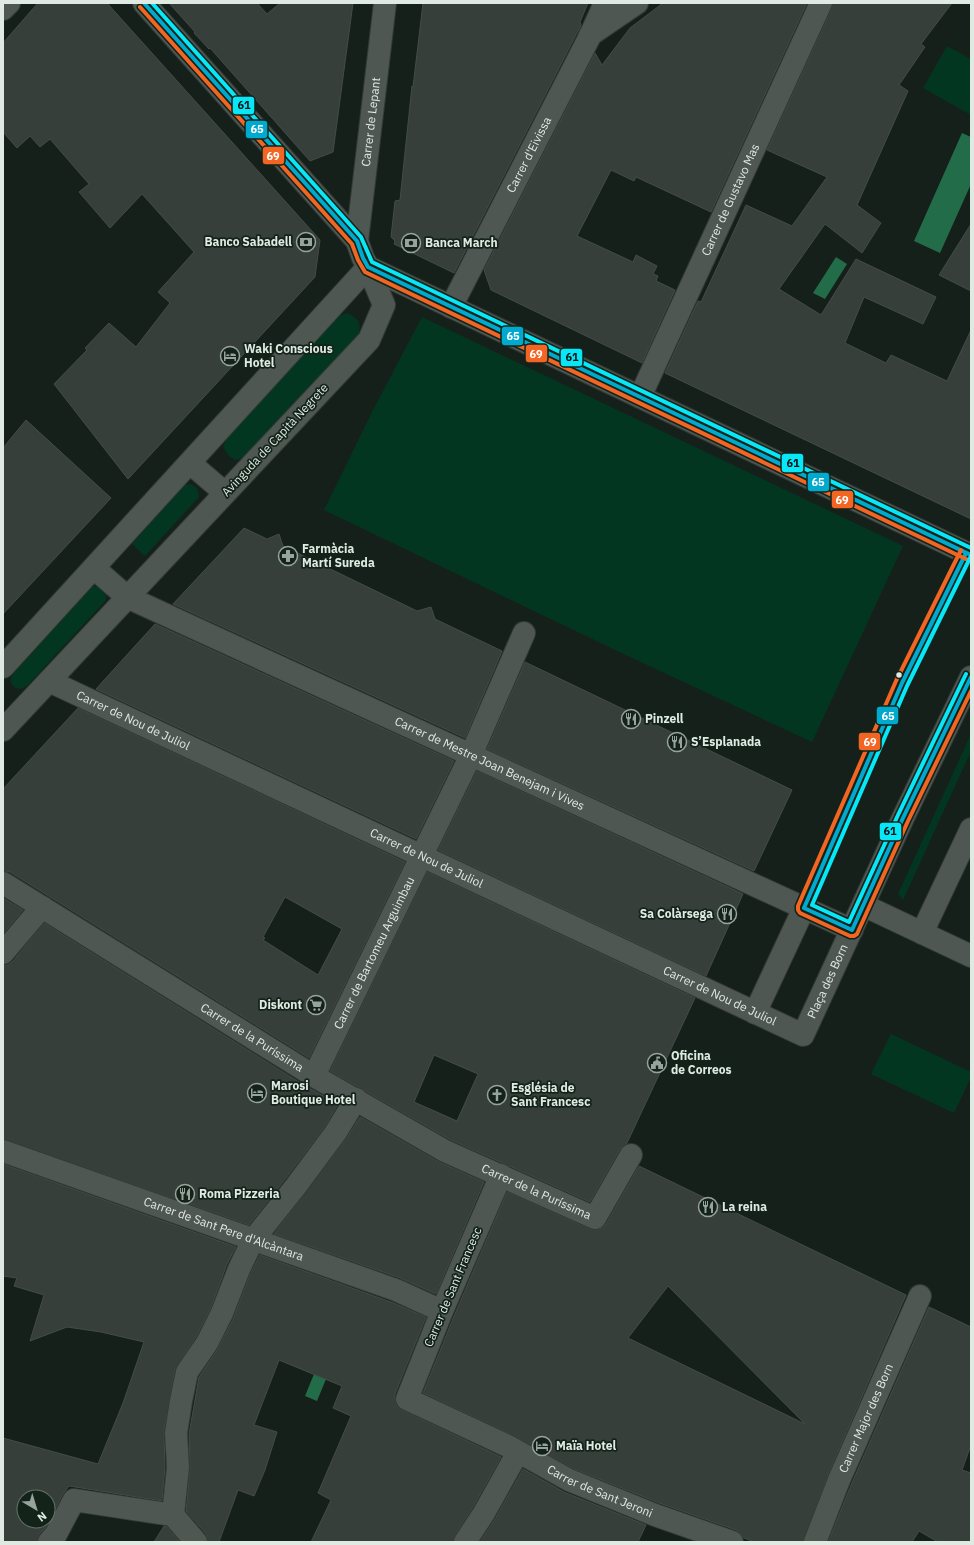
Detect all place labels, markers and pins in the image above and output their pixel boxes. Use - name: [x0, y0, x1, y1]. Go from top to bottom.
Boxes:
- bank icon: Banco Sabadell: [295, 231, 317, 253]
- bank icon: Banca March: [400, 232, 422, 254]
- place label: Banco Sabadell: [205, 234, 292, 249]
- place label: Banca March: [425, 235, 498, 250]
- place label: Waki Conscious Hotel: [244, 341, 333, 370]
- hotel icon: Waki Conscious Hotel: [219, 345, 241, 367]
- place label: Farmàcia Martí Sureda: [302, 541, 375, 570]
- pharmacy icon: Farmàcia Martí Sureda: [277, 545, 299, 567]
- unlabelled marker: [894, 670, 904, 680]
- restaurant icon: Pinzell: [620, 708, 642, 730]
- place label: Pinzell: [645, 711, 684, 726]
- restaurant icon: S’Esplanada: [666, 731, 688, 753]
- place label: S’Esplanada: [691, 734, 761, 749]
- restaurant icon: Sa Colàrsega: [716, 903, 738, 925]
- place label: Sa Colàrsega: [640, 906, 713, 921]
- supermarket icon: Diskont: [305, 994, 327, 1016]
- place label: Diskont: [259, 997, 302, 1012]
- place label: Oficina de Correos: [671, 1048, 732, 1077]
- public building icon: Oficina de Correos: [646, 1052, 668, 1074]
- place label: Marosi Boutique Hotel: [271, 1078, 356, 1107]
- place label: Església de Sant Francesc: [511, 1080, 590, 1109]
- hotel icon: Marosi Boutique Hotel: [246, 1082, 268, 1104]
- church icon: Església de Sant Francesc: [486, 1084, 508, 1106]
- restaurant icon: Roma Pizzeria: [174, 1183, 196, 1205]
- place label: Roma Pizzeria: [199, 1186, 280, 1201]
- restaurant icon: La reina: [697, 1196, 719, 1218]
- place label: La reina: [722, 1199, 767, 1214]
- hotel icon: Maïa Hotel: [531, 1435, 553, 1457]
- place label: Maïa Hotel: [556, 1438, 616, 1453]

